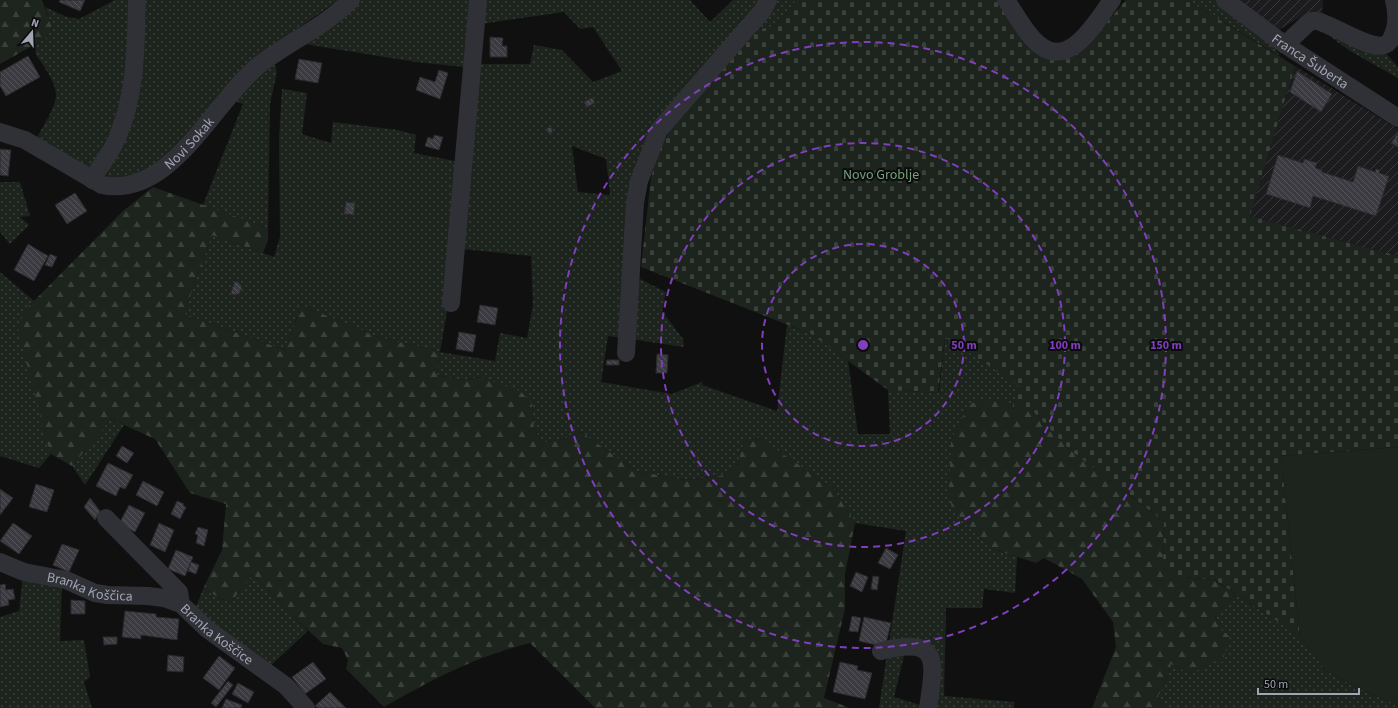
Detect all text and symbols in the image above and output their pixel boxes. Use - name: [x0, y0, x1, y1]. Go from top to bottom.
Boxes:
- north arrow: [12, 12, 52, 52]
- text: N: [29, 15, 41, 31]
- street label: Franca Šuberta: [1267, 29, 1352, 94]
- street label: Novi Sokak: [160, 113, 219, 175]
- park label: Novo Groblje: [843, 165, 919, 185]
- text: 50 m: [951, 337, 977, 354]
- text: 100 m: [1049, 337, 1081, 354]
- text: 150 m: [1150, 337, 1182, 354]
- centre of rings: [856, 338, 870, 352]
- street label: Branka Koščica: [45, 568, 133, 607]
- street label: Branka Koščice: [175, 600, 257, 670]
- scale bar: [1258, 670, 1359, 696]
- text: 50 m: [1264, 676, 1288, 693]

